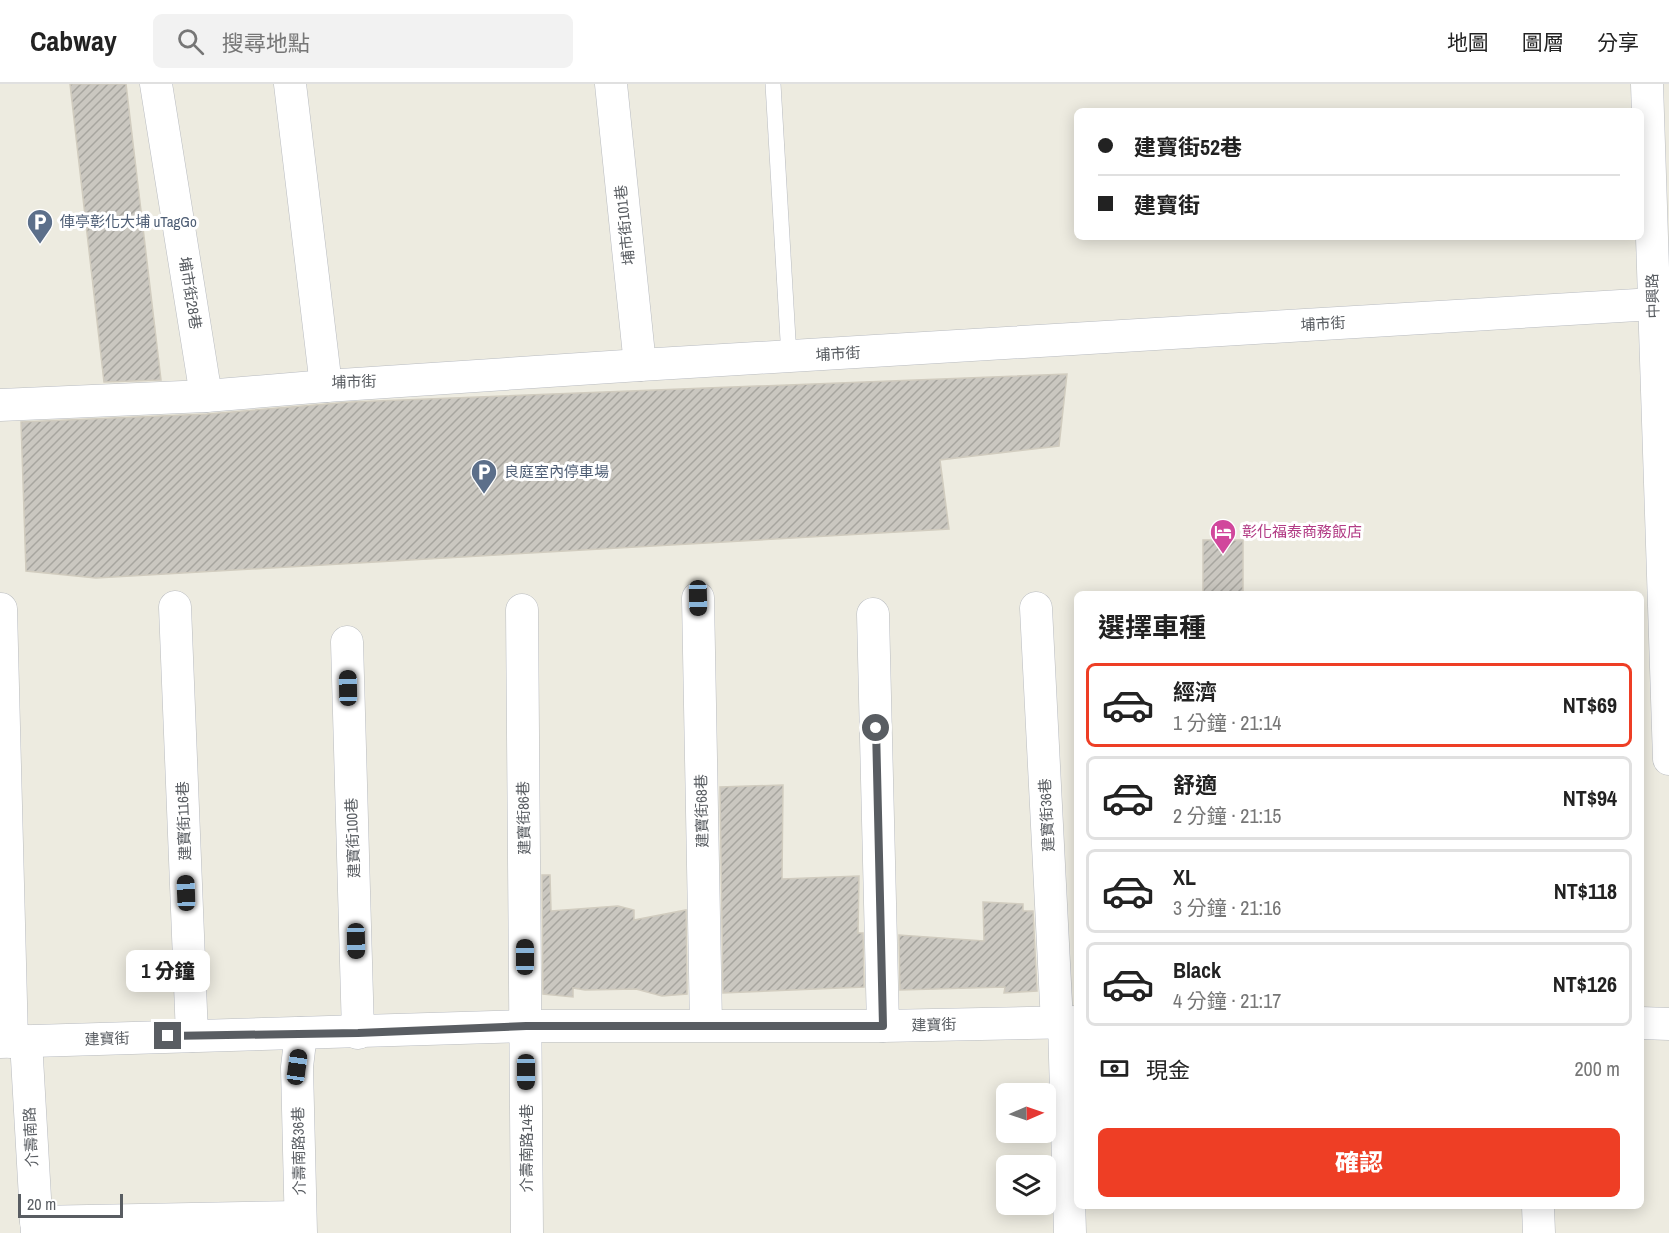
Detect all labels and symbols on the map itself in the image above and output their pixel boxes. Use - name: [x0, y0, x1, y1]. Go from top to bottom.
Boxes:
- street label: 埔市街101巷: [610, 184, 639, 266]
- parking icon: 俥亭彰化大埔 uTagGo: [25, 207, 55, 245]
- place label: 俥亭彰化大埔 uTagGo: [60, 211, 197, 232]
- street label: 埔市街28巷: [174, 255, 207, 331]
- street label: 中興路: [1641, 273, 1664, 319]
- street label: 埔市街: [1300, 312, 1346, 335]
- street label: 埔市街: [815, 342, 861, 365]
- street label: 埔市街: [331, 371, 377, 392]
- parking icon: 良庭室內停車場: [469, 457, 499, 495]
- place label: 良庭室內停車場: [504, 461, 609, 482]
- hotel icon: 彰化福泰商務飯店: [1208, 517, 1238, 555]
- place label: 彰化福泰商務飯店: [1242, 521, 1362, 542]
- car: [689, 580, 707, 616]
- car: [339, 670, 357, 706]
- route start: [862, 714, 889, 741]
- street label: 建寶街68巷: [690, 774, 713, 848]
- street label: 建寶街36巷: [1034, 778, 1059, 852]
- street label: 建寶街116巷: [172, 781, 195, 861]
- street label: 建寶街86巷: [512, 781, 535, 855]
- street label: 建寶街100巷: [341, 797, 364, 879]
- car: [176, 875, 196, 911]
- car: [347, 923, 365, 959]
- car: [516, 939, 534, 975]
- callout: 1 分鐘: [126, 949, 210, 991]
- street label: 建寶街: [911, 1014, 957, 1035]
- route end: [154, 1022, 181, 1049]
- street label: 建寶街: [84, 1027, 130, 1050]
- car: [286, 1048, 308, 1086]
- car: [517, 1054, 535, 1090]
- north arrow: [996, 1083, 1056, 1143]
- street label: 介壽南路14巷: [516, 1104, 537, 1192]
- street label: 介壽南路36巷: [287, 1106, 310, 1196]
- street label: 介壽南路: [18, 1107, 43, 1168]
- scale bar: [18, 1191, 123, 1218]

